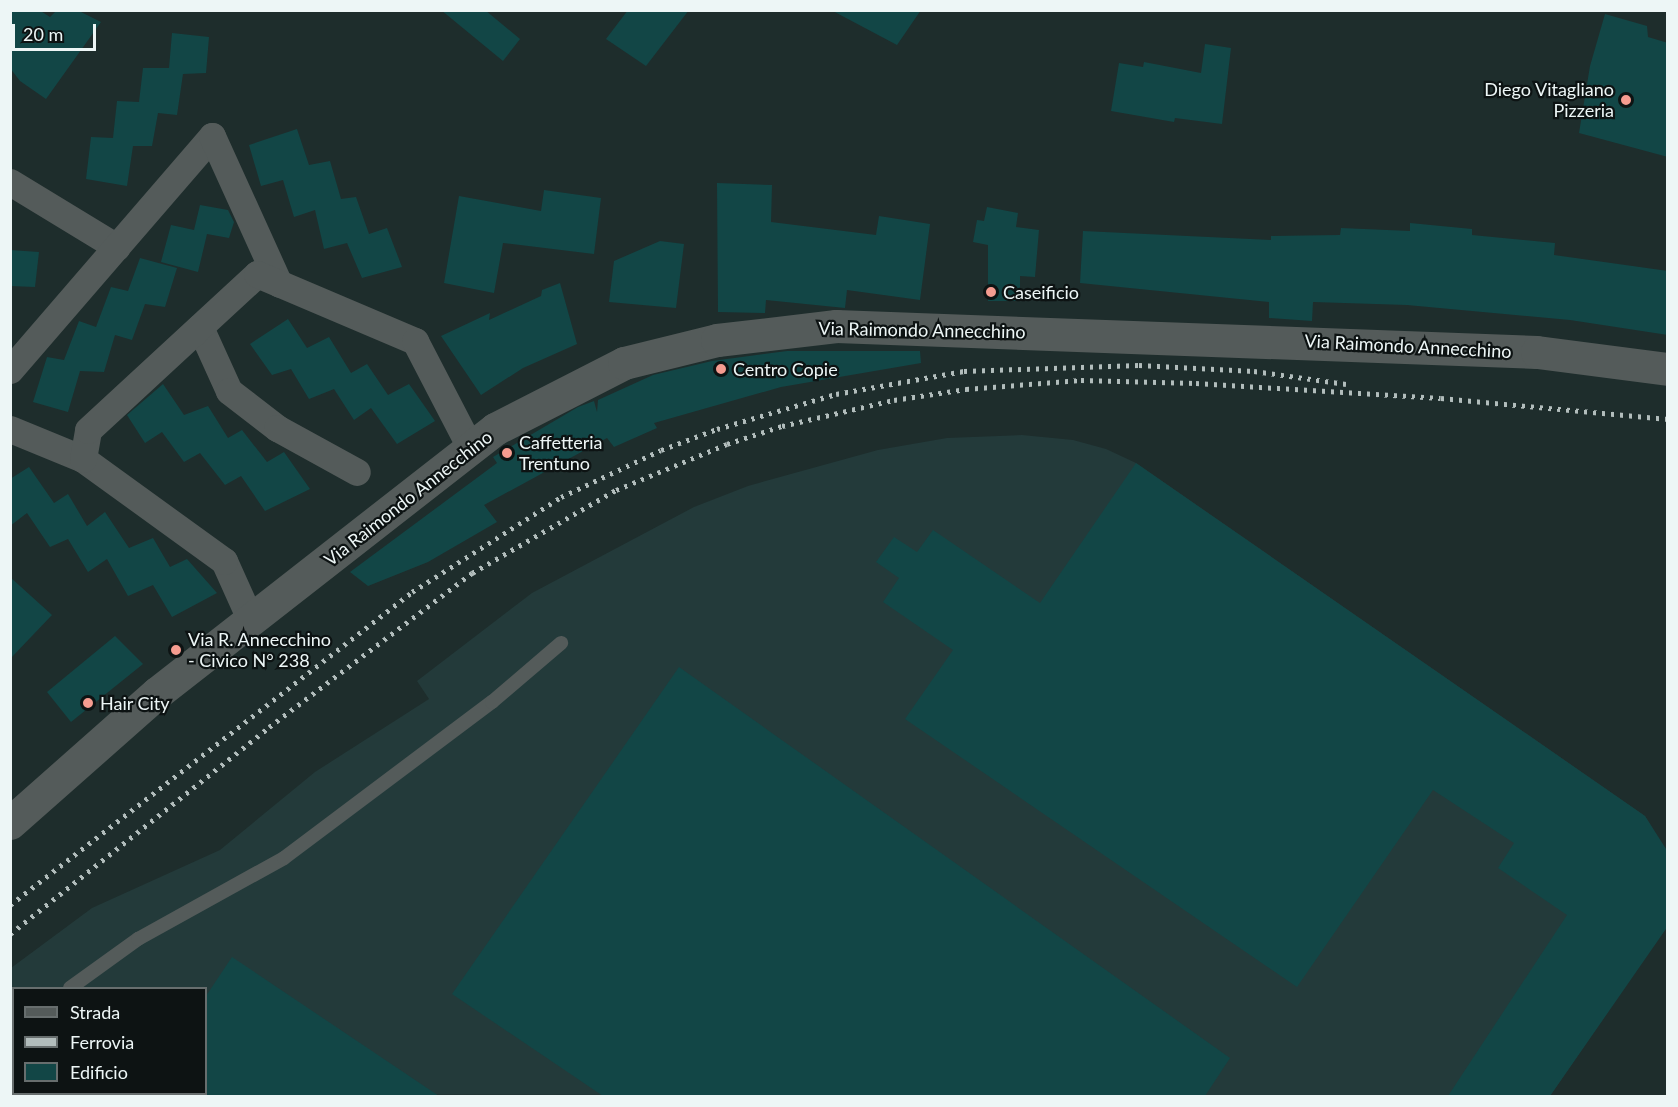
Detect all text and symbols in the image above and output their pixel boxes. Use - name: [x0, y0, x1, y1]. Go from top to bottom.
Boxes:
- scale bar: [15, 12, 99, 50]
- text: 20 m: [23, 23, 63, 45]
- place label: Diego Vitagliano Pizzeria: [1484, 79, 1614, 122]
- marker: Diego Vitagliano Pizzeria: [1619, 93, 1633, 107]
- place label: Caseificio: [1003, 281, 1079, 303]
- marker: Caseificio: [984, 285, 998, 299]
- street label: Via Raimondo Annecchino: [818, 317, 1026, 343]
- street label: Via Raimondo Annecchino: [1304, 330, 1512, 362]
- place label: Centro Copie: [733, 358, 838, 380]
- marker: Centro Copie: [714, 362, 728, 376]
- street label: Via Raimondo Annecchino: [319, 426, 497, 570]
- place label: Caffetteria Trentuno: [519, 432, 603, 474]
- marker: Caffetteria Trentuno: [500, 446, 514, 460]
- place label: Via R. Annecchino - Civico N° 238: [188, 629, 332, 672]
- marker: Via R. Annecchino - Civico N° 238: [169, 643, 183, 657]
- place label: Hair City: [100, 692, 170, 714]
- marker: Hair City: [81, 696, 95, 710]
- legend: [12, 987, 207, 1095]
- text: Strada: [70, 1001, 120, 1023]
- text: Ferrovia: [70, 1031, 134, 1053]
- text: Edificio: [70, 1061, 128, 1083]

